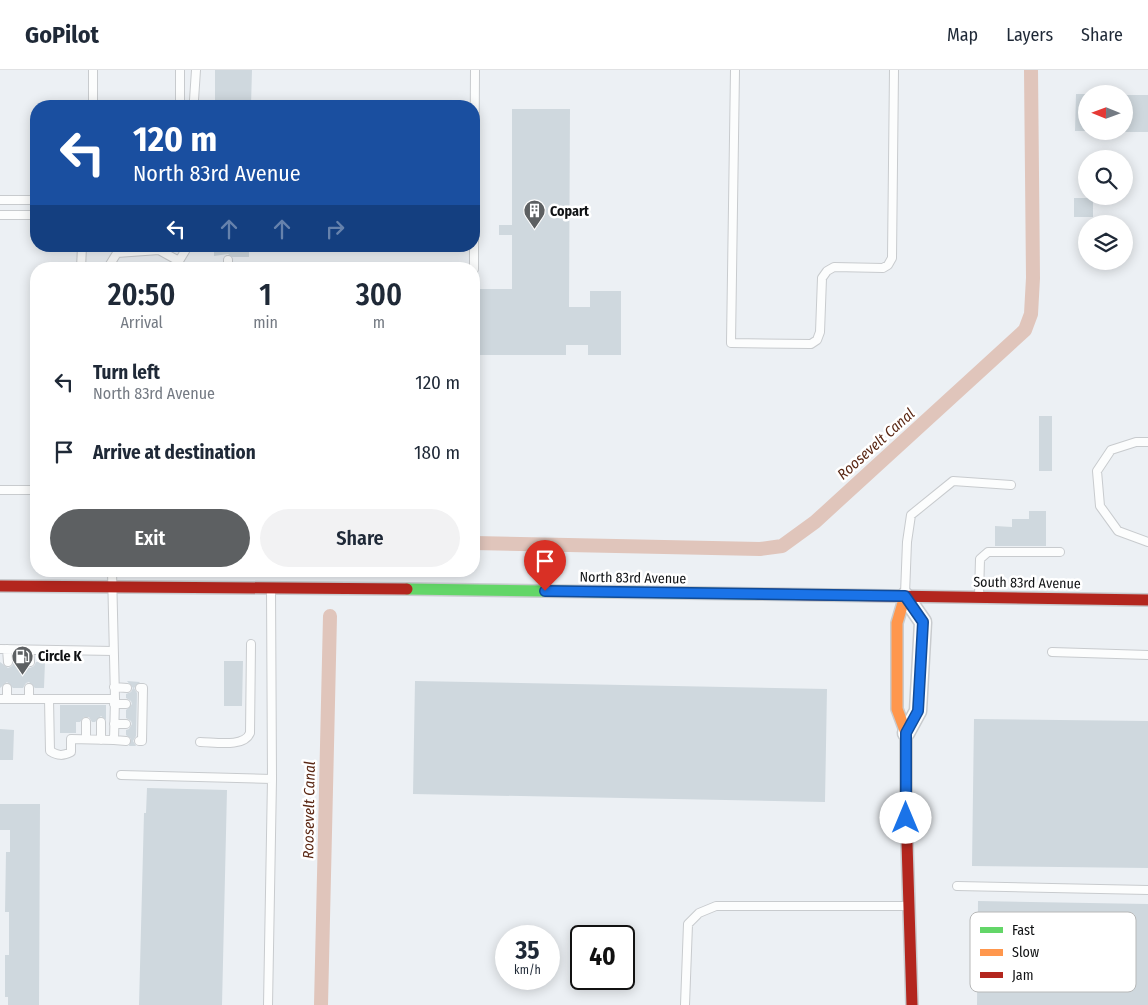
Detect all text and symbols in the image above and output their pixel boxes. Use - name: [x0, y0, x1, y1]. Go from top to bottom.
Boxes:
- text: GoPilot: [25, 21, 99, 49]
- text: Map: [947, 24, 978, 46]
- text: Layers: [1006, 24, 1053, 46]
- text: Share: [1081, 24, 1123, 46]
- north arrow: [1078, 85, 1132, 140]
- map controls: [1078, 85, 1133, 270]
- text: 120 m: [133, 118, 217, 160]
- icon: left: [50, 120, 115, 185]
- button: search: [1078, 150, 1133, 205]
- text: North 83rd Avenue: [133, 160, 301, 187]
- building icon: Copart: [522, 199, 546, 230]
- place label: Copart: [550, 203, 590, 220]
- icon: left: [162, 215, 190, 243]
- icon: ahead: [215, 215, 243, 243]
- icon: ahead: [268, 215, 296, 243]
- icon: right: [321, 215, 349, 243]
- button: layers: [1078, 215, 1133, 270]
- text: 20:50: [108, 277, 175, 313]
- text: 1: [259, 277, 272, 313]
- text: 300: [356, 277, 402, 313]
- text: Arrival: [120, 313, 163, 332]
- text: min: [253, 313, 278, 332]
- text: m: [373, 313, 385, 332]
- text: Turn left: [93, 361, 160, 384]
- icon: left: [50, 368, 78, 396]
- text: 120 m: [415, 371, 460, 394]
- text: North 83rd Avenue: [93, 384, 215, 403]
- water label: Roosevelt Canal: [834, 405, 918, 483]
- icon: arrive: [50, 438, 78, 466]
- text: Arrive at destination: [93, 441, 256, 464]
- text: 180 m: [414, 441, 460, 464]
- button: Exit: [50, 509, 250, 567]
- button: Share: [260, 509, 460, 567]
- pin: [524, 540, 566, 591]
- icon: arrive: [531, 547, 559, 575]
- street label: North 83rd Avenue: [580, 569, 687, 587]
- street label: South 83rd Avenue: [973, 574, 1081, 592]
- fuel station icon: Circle K: [10, 644, 34, 675]
- place label: Circle K: [38, 648, 83, 665]
- water label: Roosevelt Canal: [299, 761, 319, 859]
- position arrow: [879, 791, 931, 843]
- legend: [970, 912, 1136, 992]
- text: Fast: [1012, 922, 1035, 939]
- speed limit sign: 40: [570, 925, 635, 990]
- text: 35: [515, 936, 540, 966]
- text: Slow: [1012, 944, 1039, 961]
- text: km/h: [514, 963, 541, 977]
- text: Jam: [1012, 967, 1033, 984]

